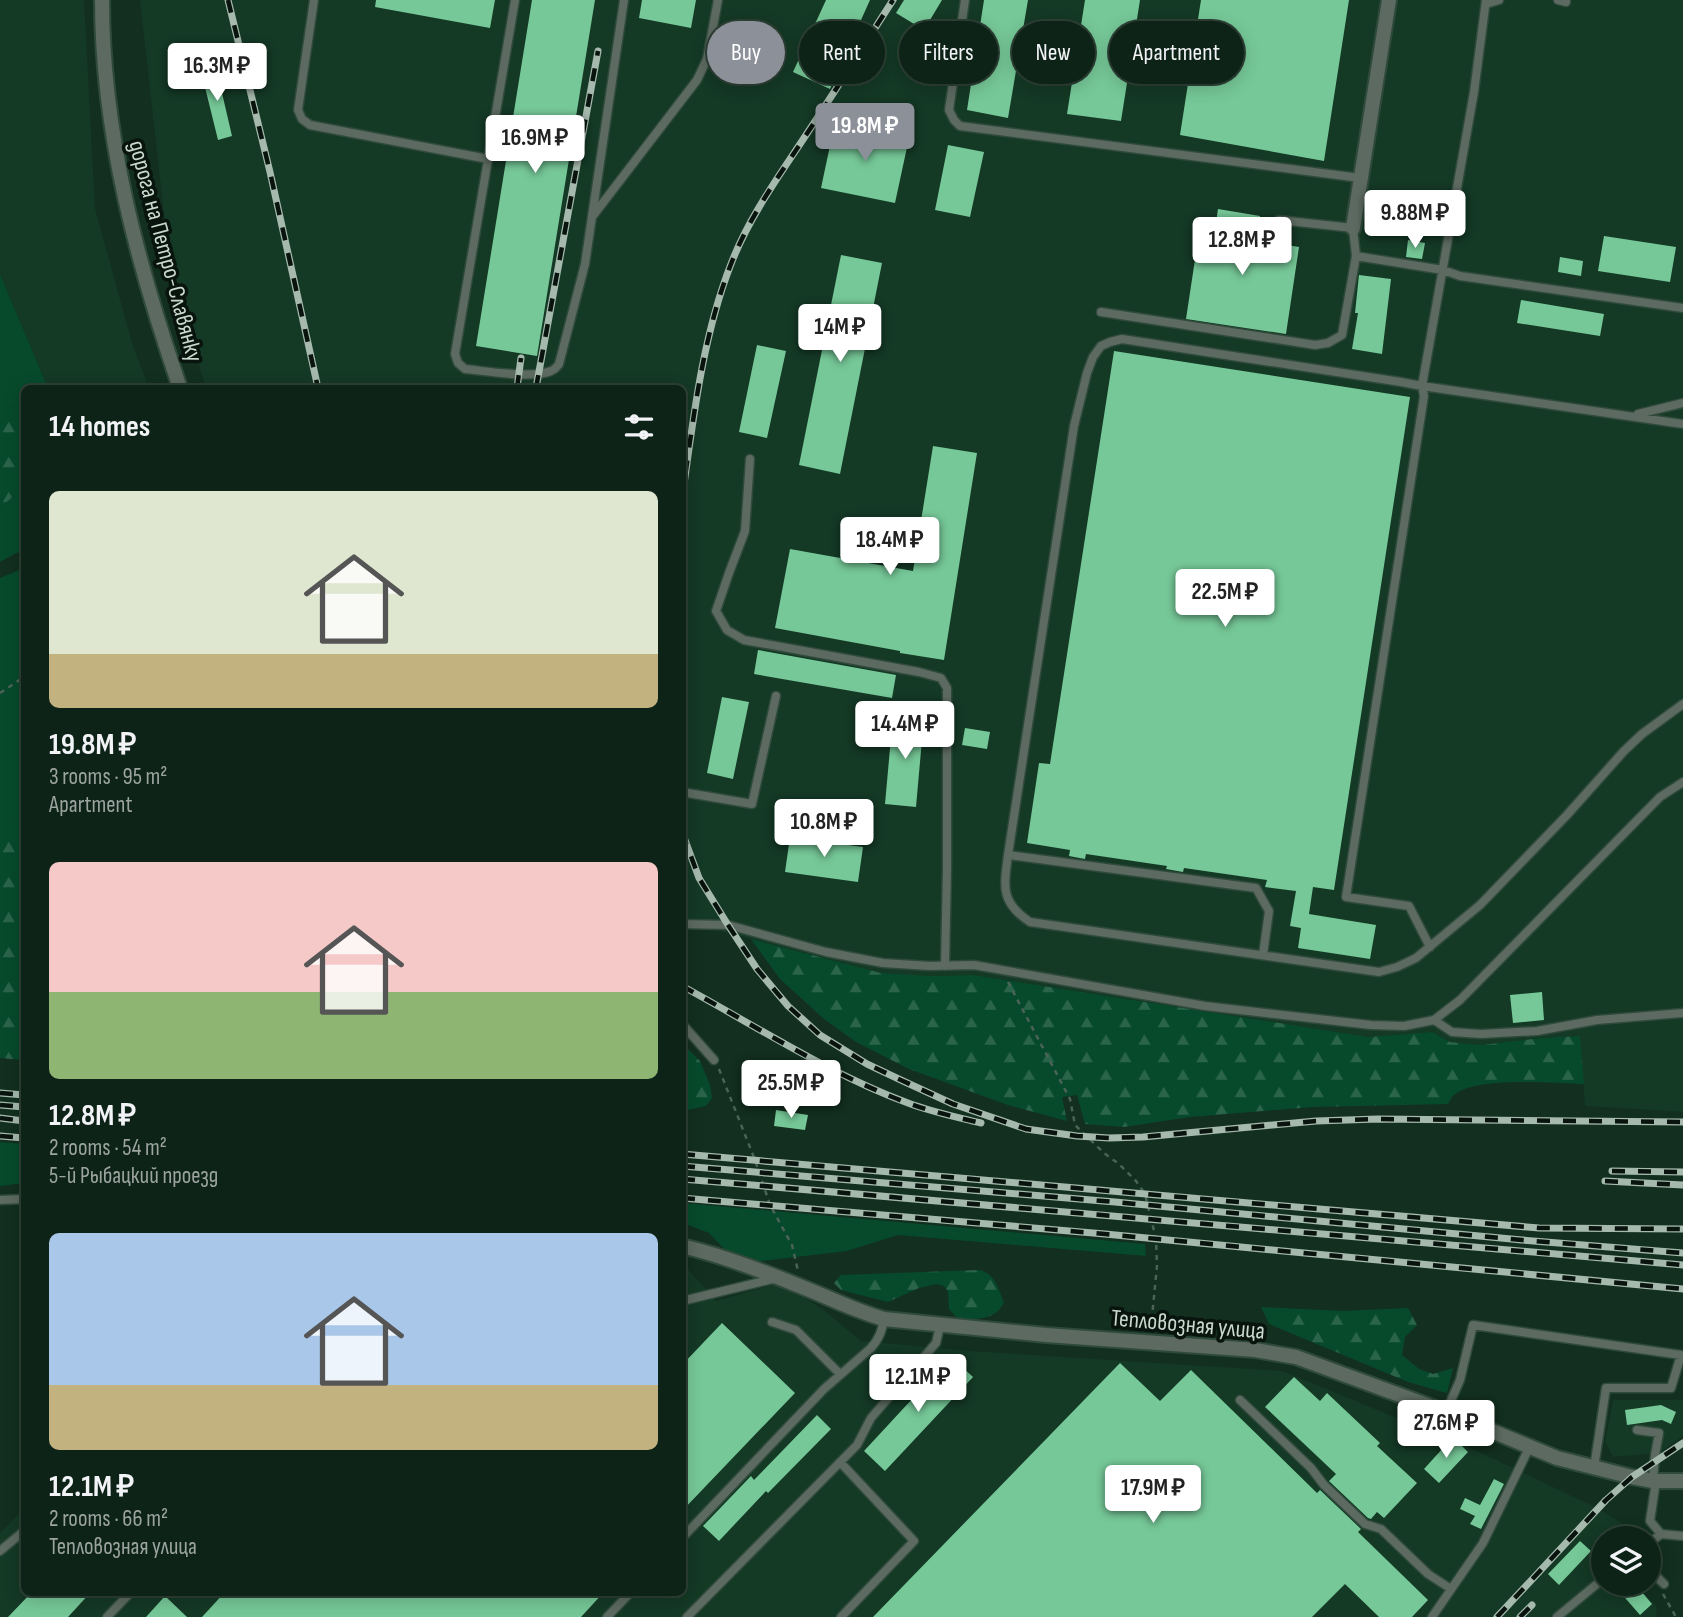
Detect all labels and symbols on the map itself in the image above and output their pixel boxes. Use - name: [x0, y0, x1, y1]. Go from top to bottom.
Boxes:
- pin: 16.3M ₽: [152, 43, 282, 103]
- pin: 19.8M ₽: [800, 104, 930, 163]
- pin: 16.9M ₽: [470, 116, 600, 175]
- street label: дорога на Петро-Славянку: [122, 137, 209, 365]
- pin: 9.88M ₽: [1350, 190, 1480, 250]
- pin: 12.8M ₽: [1177, 218, 1307, 277]
- pin: 14M ₽: [791, 304, 889, 364]
- pin: 18.4M ₽: [825, 518, 955, 577]
- pin: 22.5M ₽: [1160, 570, 1290, 629]
- pin: 14.4M ₽: [840, 702, 970, 761]
- pin: 10.8M ₽: [759, 800, 889, 859]
- pin: 25.5M ₽: [726, 1060, 856, 1120]
- street label: Тепловозная улица: [1110, 1303, 1266, 1346]
- pin: 12.1M ₽: [853, 1354, 983, 1414]
- pin: 27.6M ₽: [1381, 1400, 1511, 1460]
- pin: 17.9M ₽: [1088, 1466, 1218, 1525]

